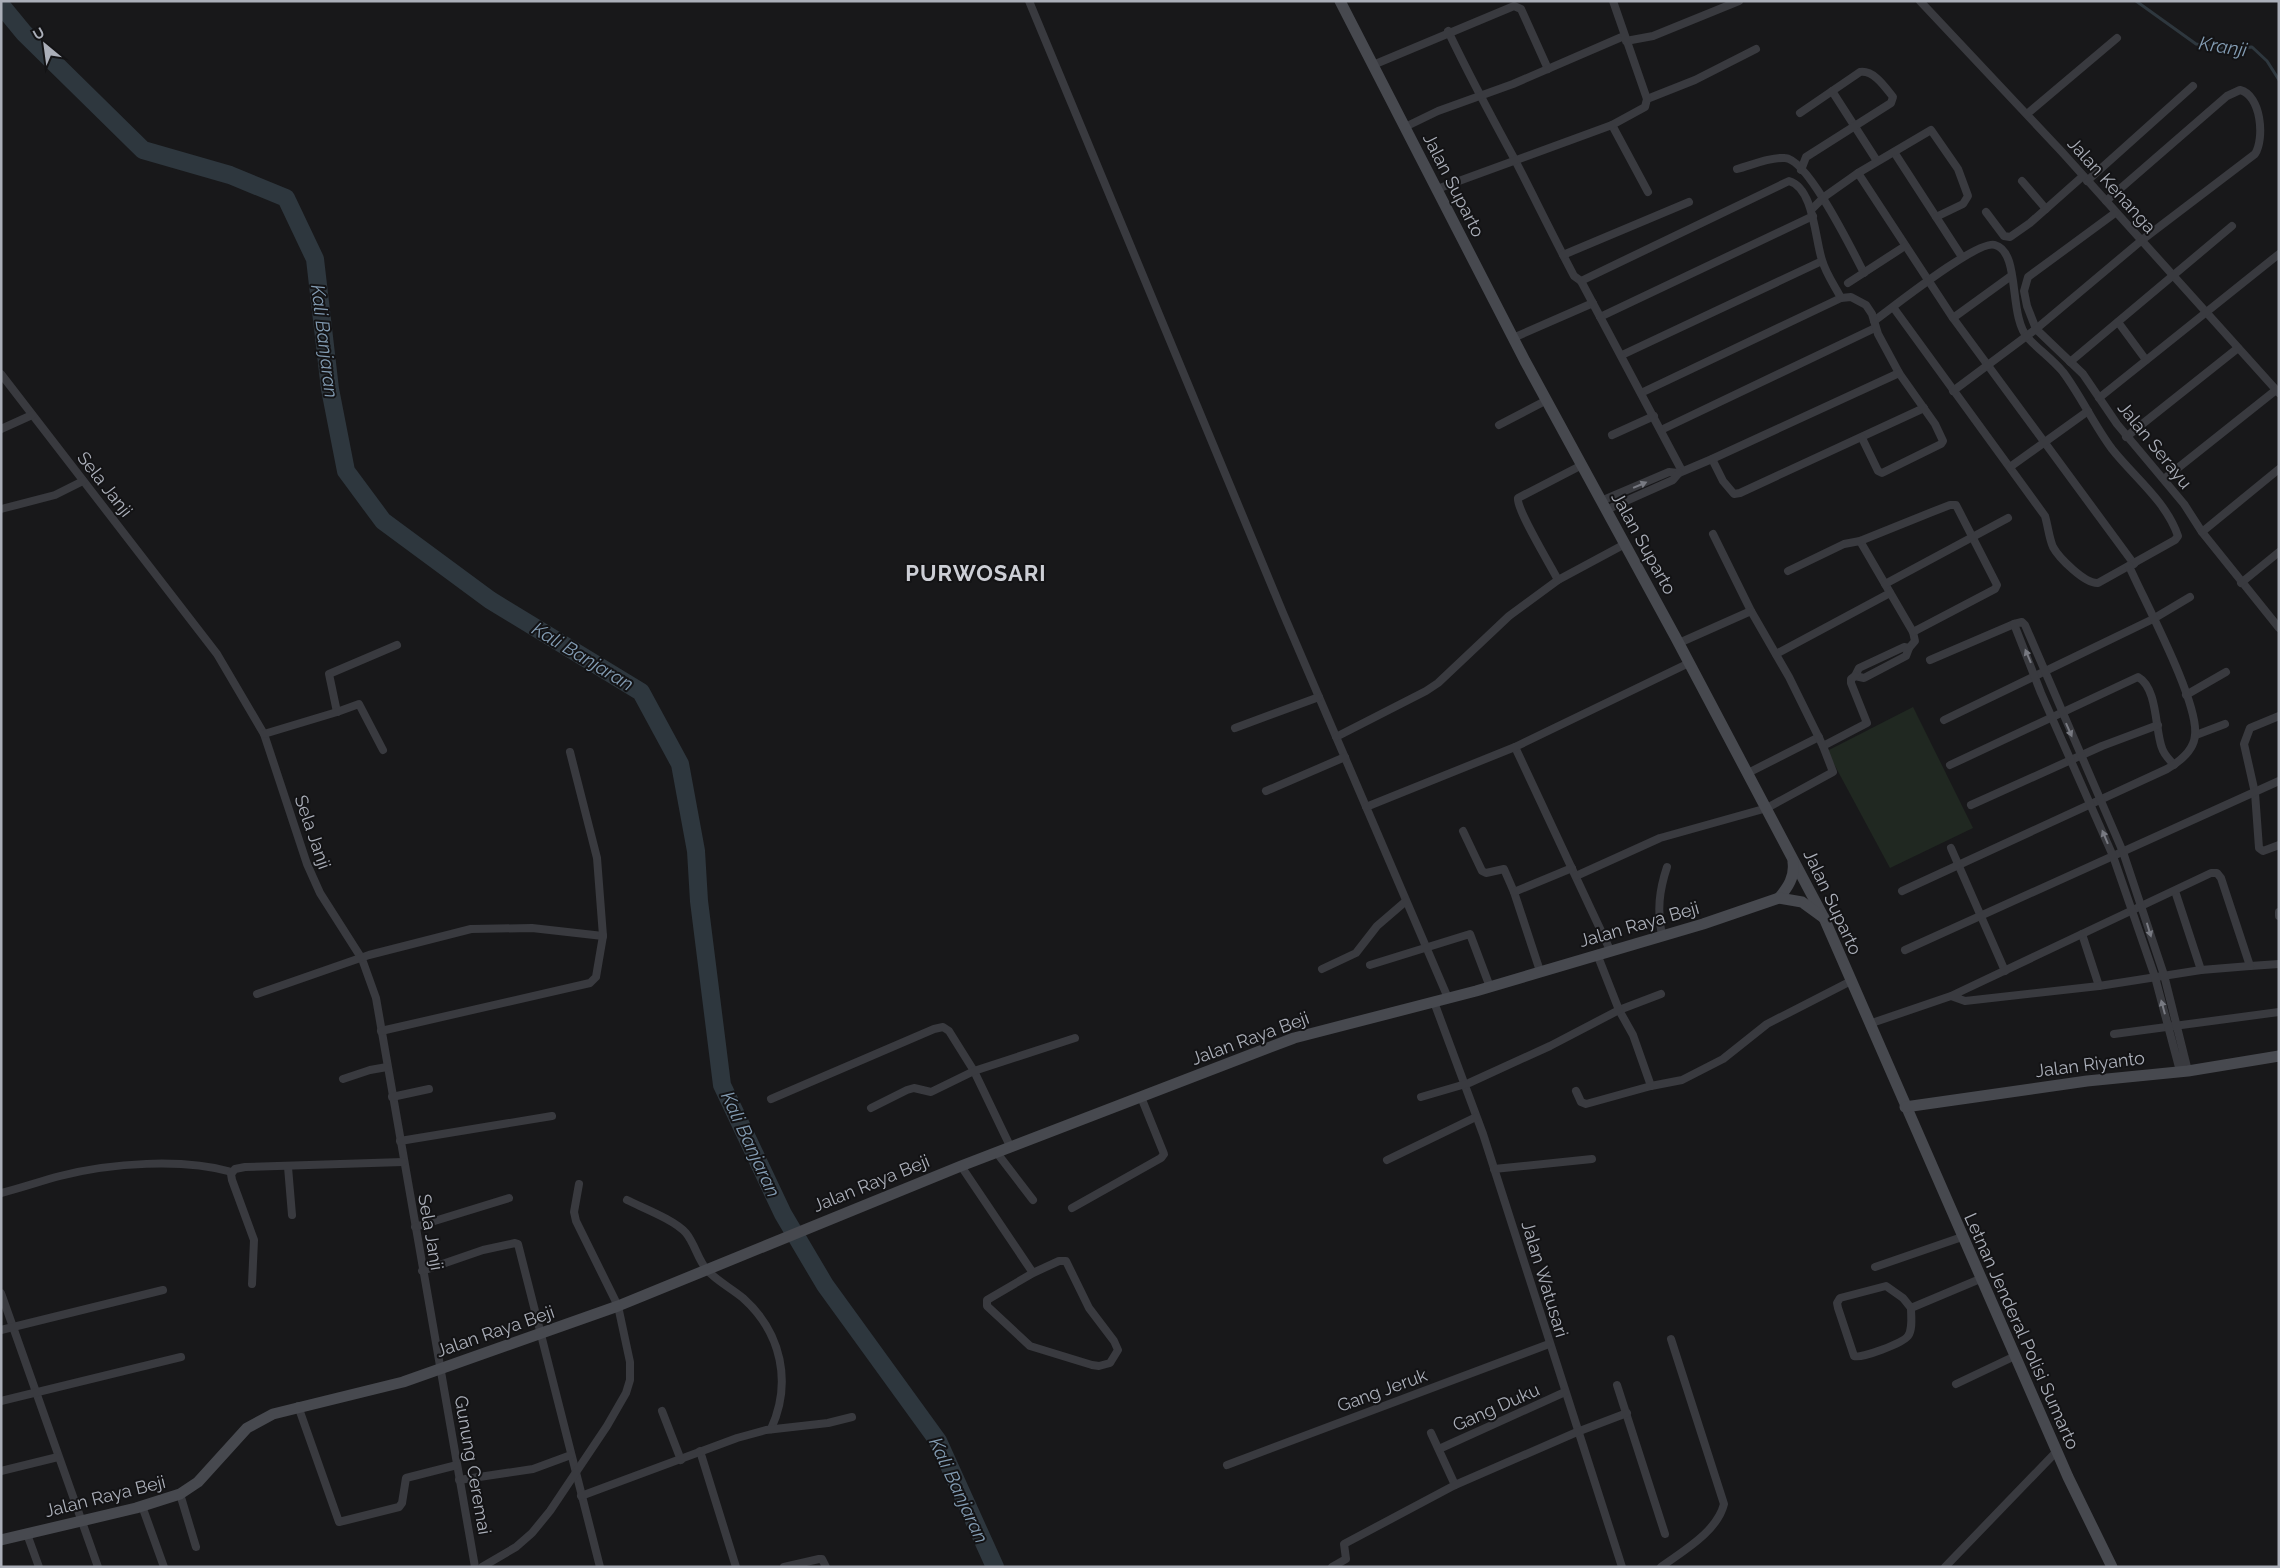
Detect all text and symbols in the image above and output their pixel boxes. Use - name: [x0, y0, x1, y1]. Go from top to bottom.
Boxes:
- north arrow: [20, 20, 70, 70]
- text: U: [30, 24, 47, 43]
- water label: Kranji: [2197, 31, 2249, 61]
- street label: Jalan Suparto: [1419, 130, 1489, 241]
- street label: Jalan Kenanga: [2064, 133, 2160, 237]
- water label: Kali Banjaran: [307, 283, 343, 399]
- street label: Jalan Serayu: [2114, 397, 2196, 493]
- street label: Sela Janji: [73, 447, 137, 521]
- one-way arrow: [1633, 480, 1647, 488]
- street label: Jalan Suparto: [1607, 488, 1681, 598]
- district label: PURWOSARI: [905, 560, 1047, 586]
- water label: Kali Banjaran: [528, 617, 638, 695]
- one-way arrow: [2023, 648, 2031, 663]
- one-way arrow: [2066, 723, 2074, 737]
- street label: Sela Janji: [291, 792, 335, 872]
- one-way arrow: [2101, 830, 2109, 844]
- street label: Jalan Suparto: [1799, 846, 1867, 958]
- street label: Jalan Raya Beji: [1577, 897, 1701, 951]
- one-way arrow: [2146, 922, 2154, 937]
- one-way arrow: [2159, 1000, 2167, 1015]
- street label: Jalan Raya Beji: [1188, 1007, 1312, 1069]
- street label: Jalan Riyanto: [2034, 1047, 2146, 1081]
- water label: Kali Banjaran: [717, 1088, 785, 1200]
- street label: Jalan Raya Beji: [810, 1150, 932, 1216]
- street label: Sela Janji: [414, 1192, 448, 1272]
- street label: Letnan Jenderal Polisi Sumarto: [1960, 1209, 2084, 1453]
- street label: Jalan Watusari: [1517, 1218, 1573, 1340]
- street label: Jalan Raya Beji: [433, 1301, 557, 1361]
- street label: Gang Jeruk: [1334, 1364, 1430, 1416]
- street label: Gang Duku: [1449, 1379, 1543, 1435]
- street label: Gunung Ceremai: [450, 1394, 496, 1536]
- water label: Kali Banjaran: [925, 1434, 993, 1546]
- street label: Jalan Raya Beji: [42, 1471, 168, 1521]

